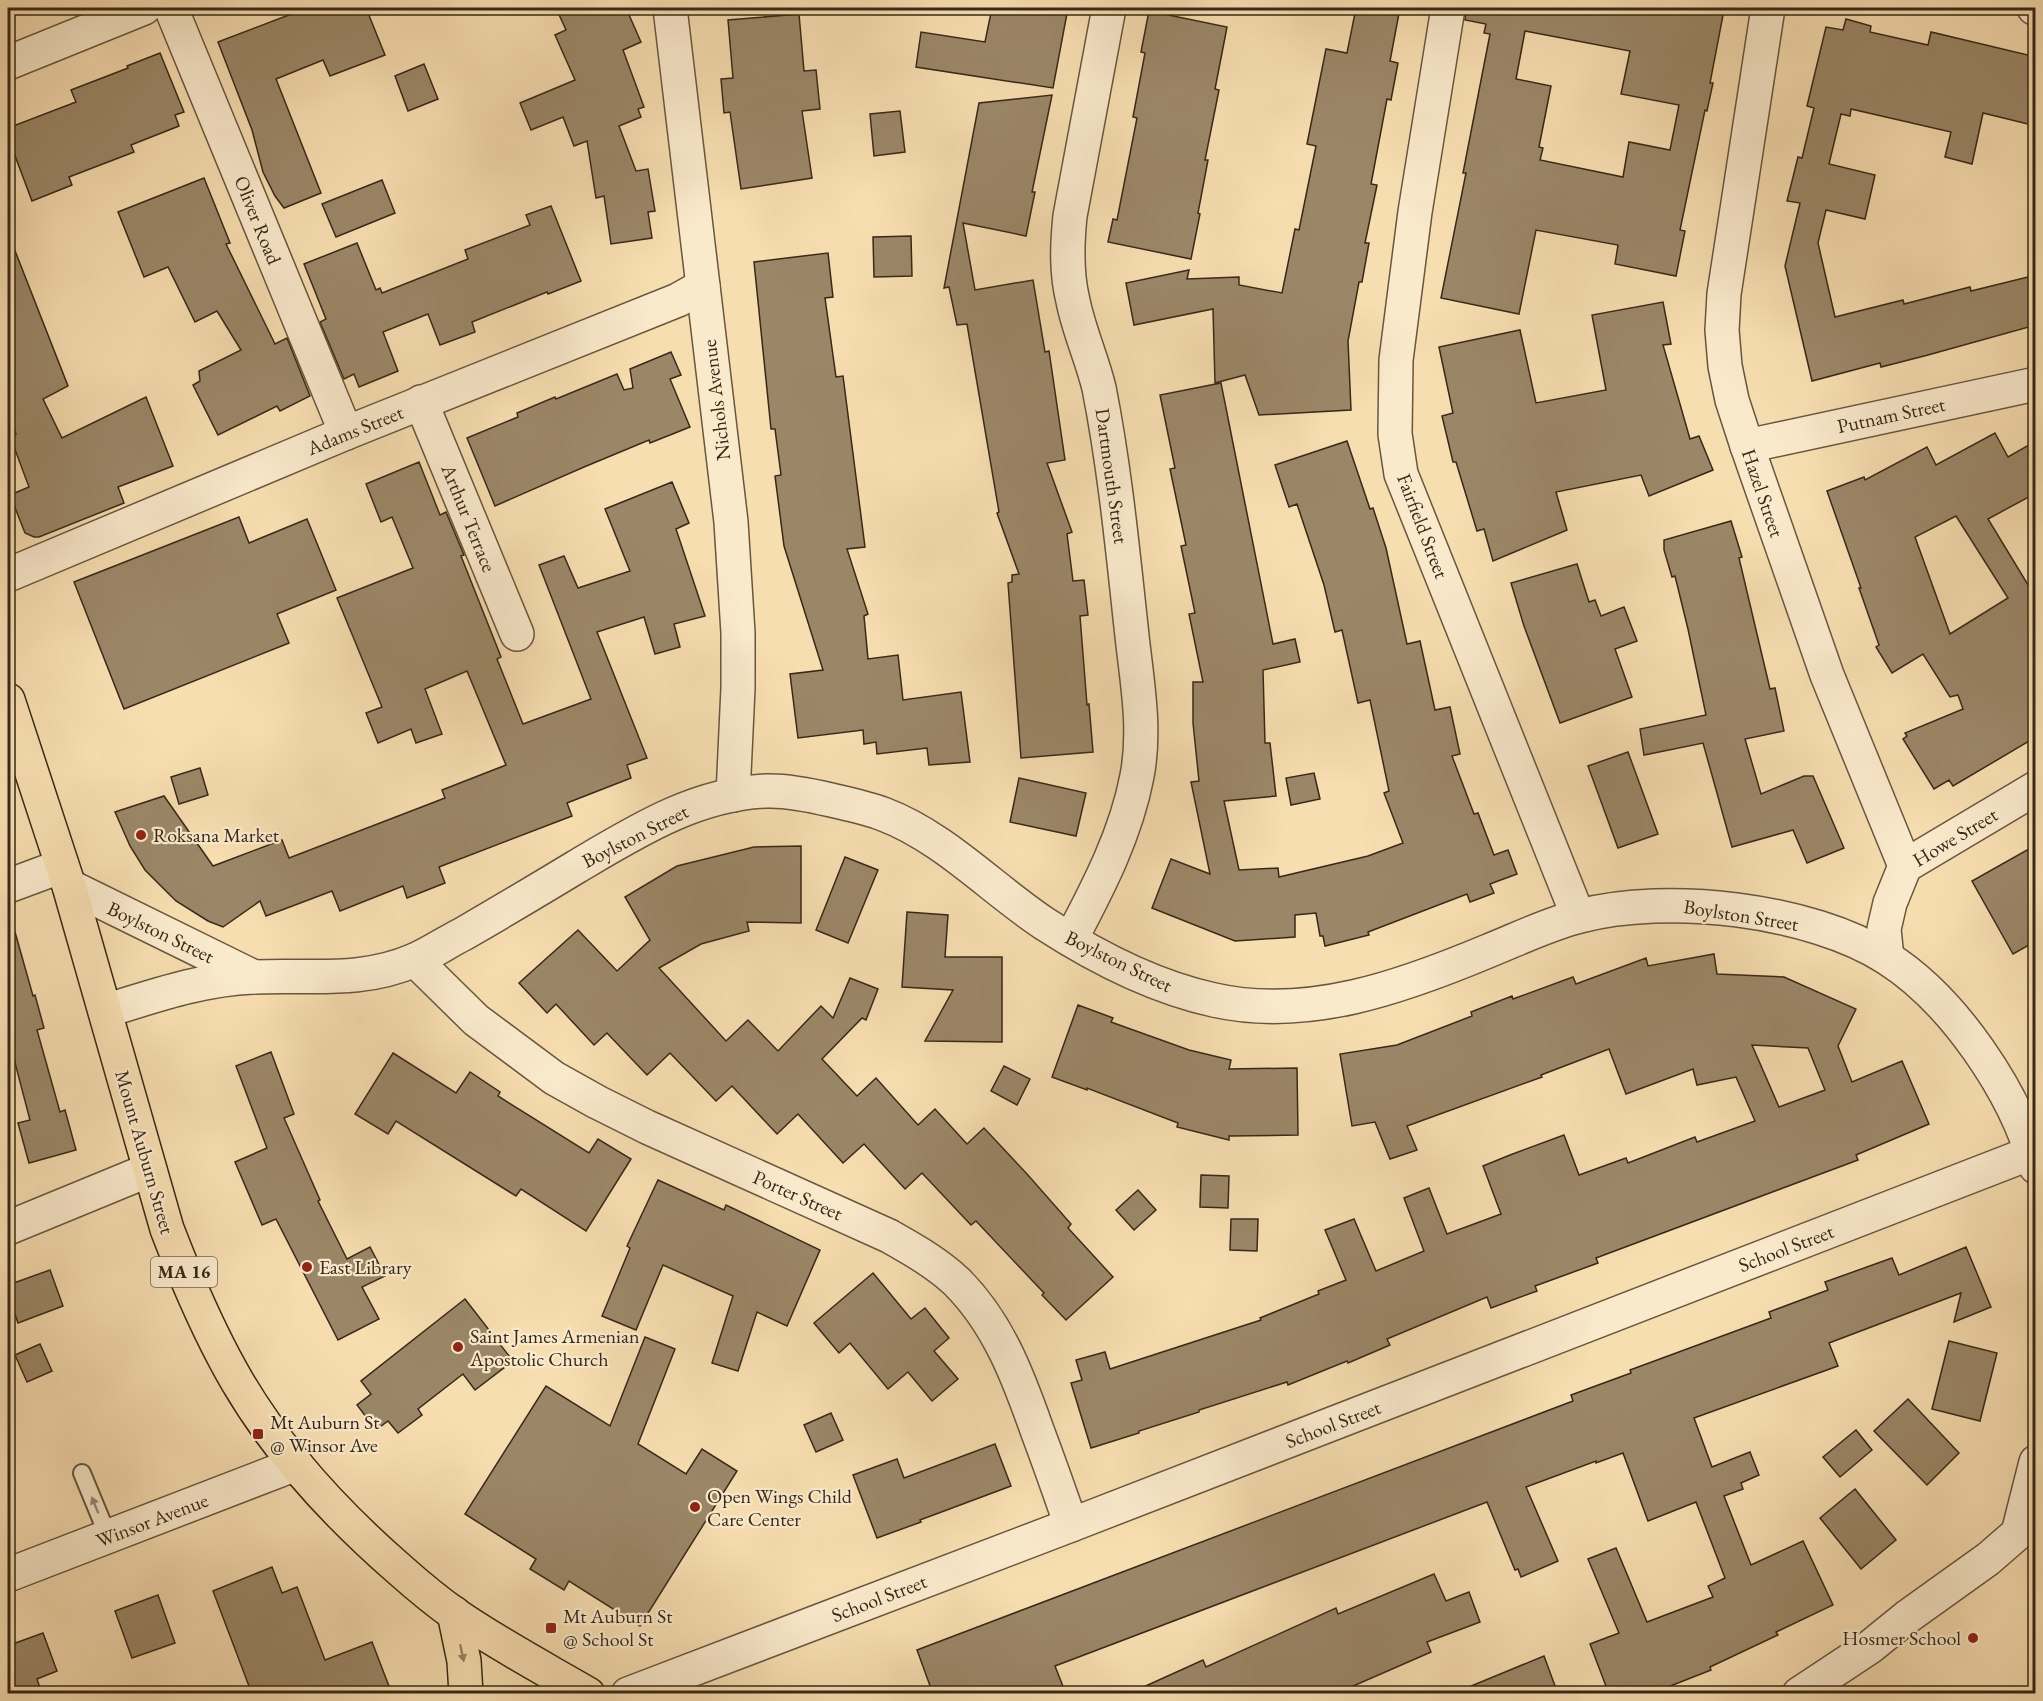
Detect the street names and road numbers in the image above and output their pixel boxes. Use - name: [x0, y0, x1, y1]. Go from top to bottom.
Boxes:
- street label: Oliver Road: [228, 172, 288, 269]
- street label: Nichols Avenue: [696, 338, 736, 462]
- street label: Putnam Street: [1835, 391, 1948, 439]
- street label: Adams Street: [302, 399, 408, 462]
- street label: Dartmouth Street: [1090, 407, 1134, 546]
- street label: Hazel Street: [1736, 445, 1790, 541]
- street label: Arthur Terrace: [435, 459, 503, 576]
- street label: Fairfield Street: [1391, 470, 1455, 583]
- street label: Boylston Street: [577, 798, 693, 874]
- street label: Howe Street: [1908, 801, 2003, 873]
- street label: Boylston Street: [1682, 893, 1801, 937]
- street label: Boylston Street: [103, 895, 219, 969]
- street label: Boylston Street: [1061, 924, 1177, 998]
- street label: Mount Auburn Street: [109, 1067, 181, 1238]
- street label: Porter Street: [749, 1164, 847, 1227]
- street label: School Street: [1735, 1218, 1838, 1278]
- road number: MA 16: [151, 1257, 217, 1287]
- street label: School Street: [1282, 1394, 1385, 1454]
- street label: Winsor Avenue: [92, 1487, 212, 1553]
- street label: School Street: [828, 1568, 931, 1628]

